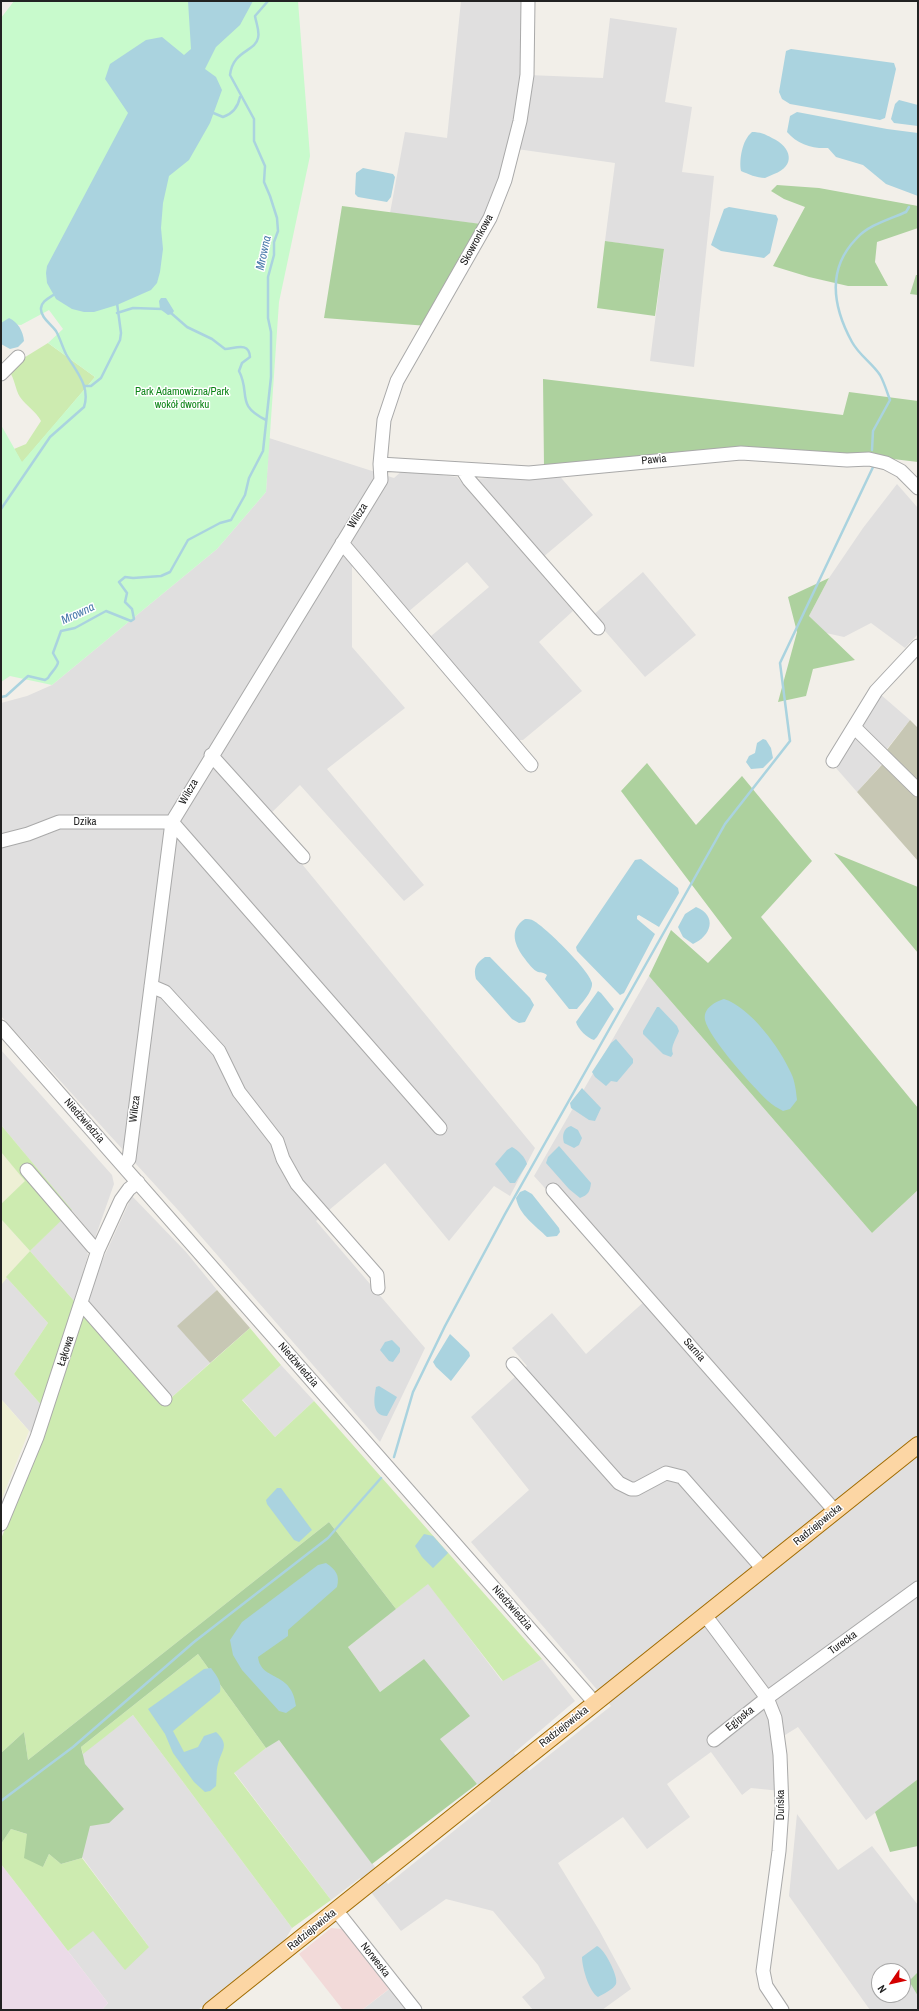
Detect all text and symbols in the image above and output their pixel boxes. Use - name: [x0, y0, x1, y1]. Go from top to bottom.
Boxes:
- street label: Skowronkowa: [458, 212, 496, 268]
- water label: Mrowna: [253, 234, 275, 272]
- park label: Park Adamowizna/Park wokół dworku: [135, 385, 229, 411]
- street label: Pawia: [641, 452, 667, 468]
- street label: Wilcza: [345, 501, 371, 531]
- water label: Mrowna: [59, 600, 97, 628]
- street label: Wilcza: [177, 777, 201, 807]
- street label: Dzika: [73, 815, 97, 829]
- street label: Wilcza: [127, 1095, 143, 1123]
- street label: Niedźwiedzia: [61, 1096, 107, 1146]
- street label: Łąkowa: [55, 1334, 77, 1368]
- street label: Sarnia: [680, 1336, 708, 1364]
- street label: Niedźwiedzia: [275, 1340, 321, 1390]
- street label: Radziejowicka: [791, 1501, 845, 1549]
- street label: Niedźwiedzia: [489, 1583, 535, 1633]
- street label: Turecka: [826, 1628, 860, 1658]
- street label: Radziejowicka: [537, 1704, 591, 1750]
- street label: Egipska: [723, 1704, 757, 1734]
- street label: Duńska: [774, 1790, 788, 1820]
- street label: Radziejowicka: [285, 1906, 339, 1954]
- street label: Norweska: [357, 1940, 393, 1980]
- north arrow: [871, 1963, 911, 2003]
- text: N: [874, 1983, 890, 1996]

